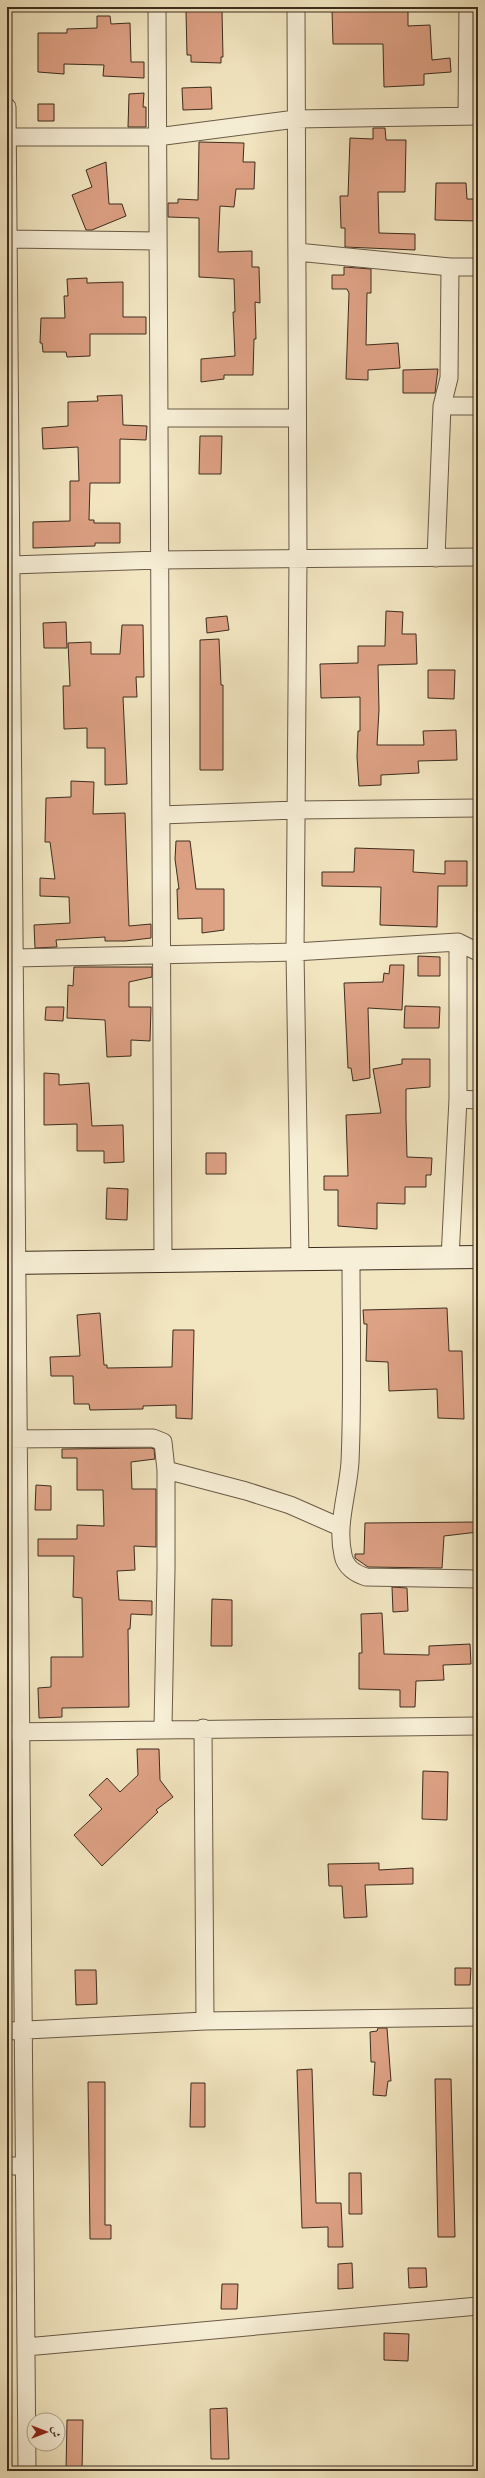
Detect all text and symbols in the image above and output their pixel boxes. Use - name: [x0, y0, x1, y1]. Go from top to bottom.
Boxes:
- north arrow: [26, 2412, 66, 2452]
- text: ش: [49, 2427, 62, 2438]

